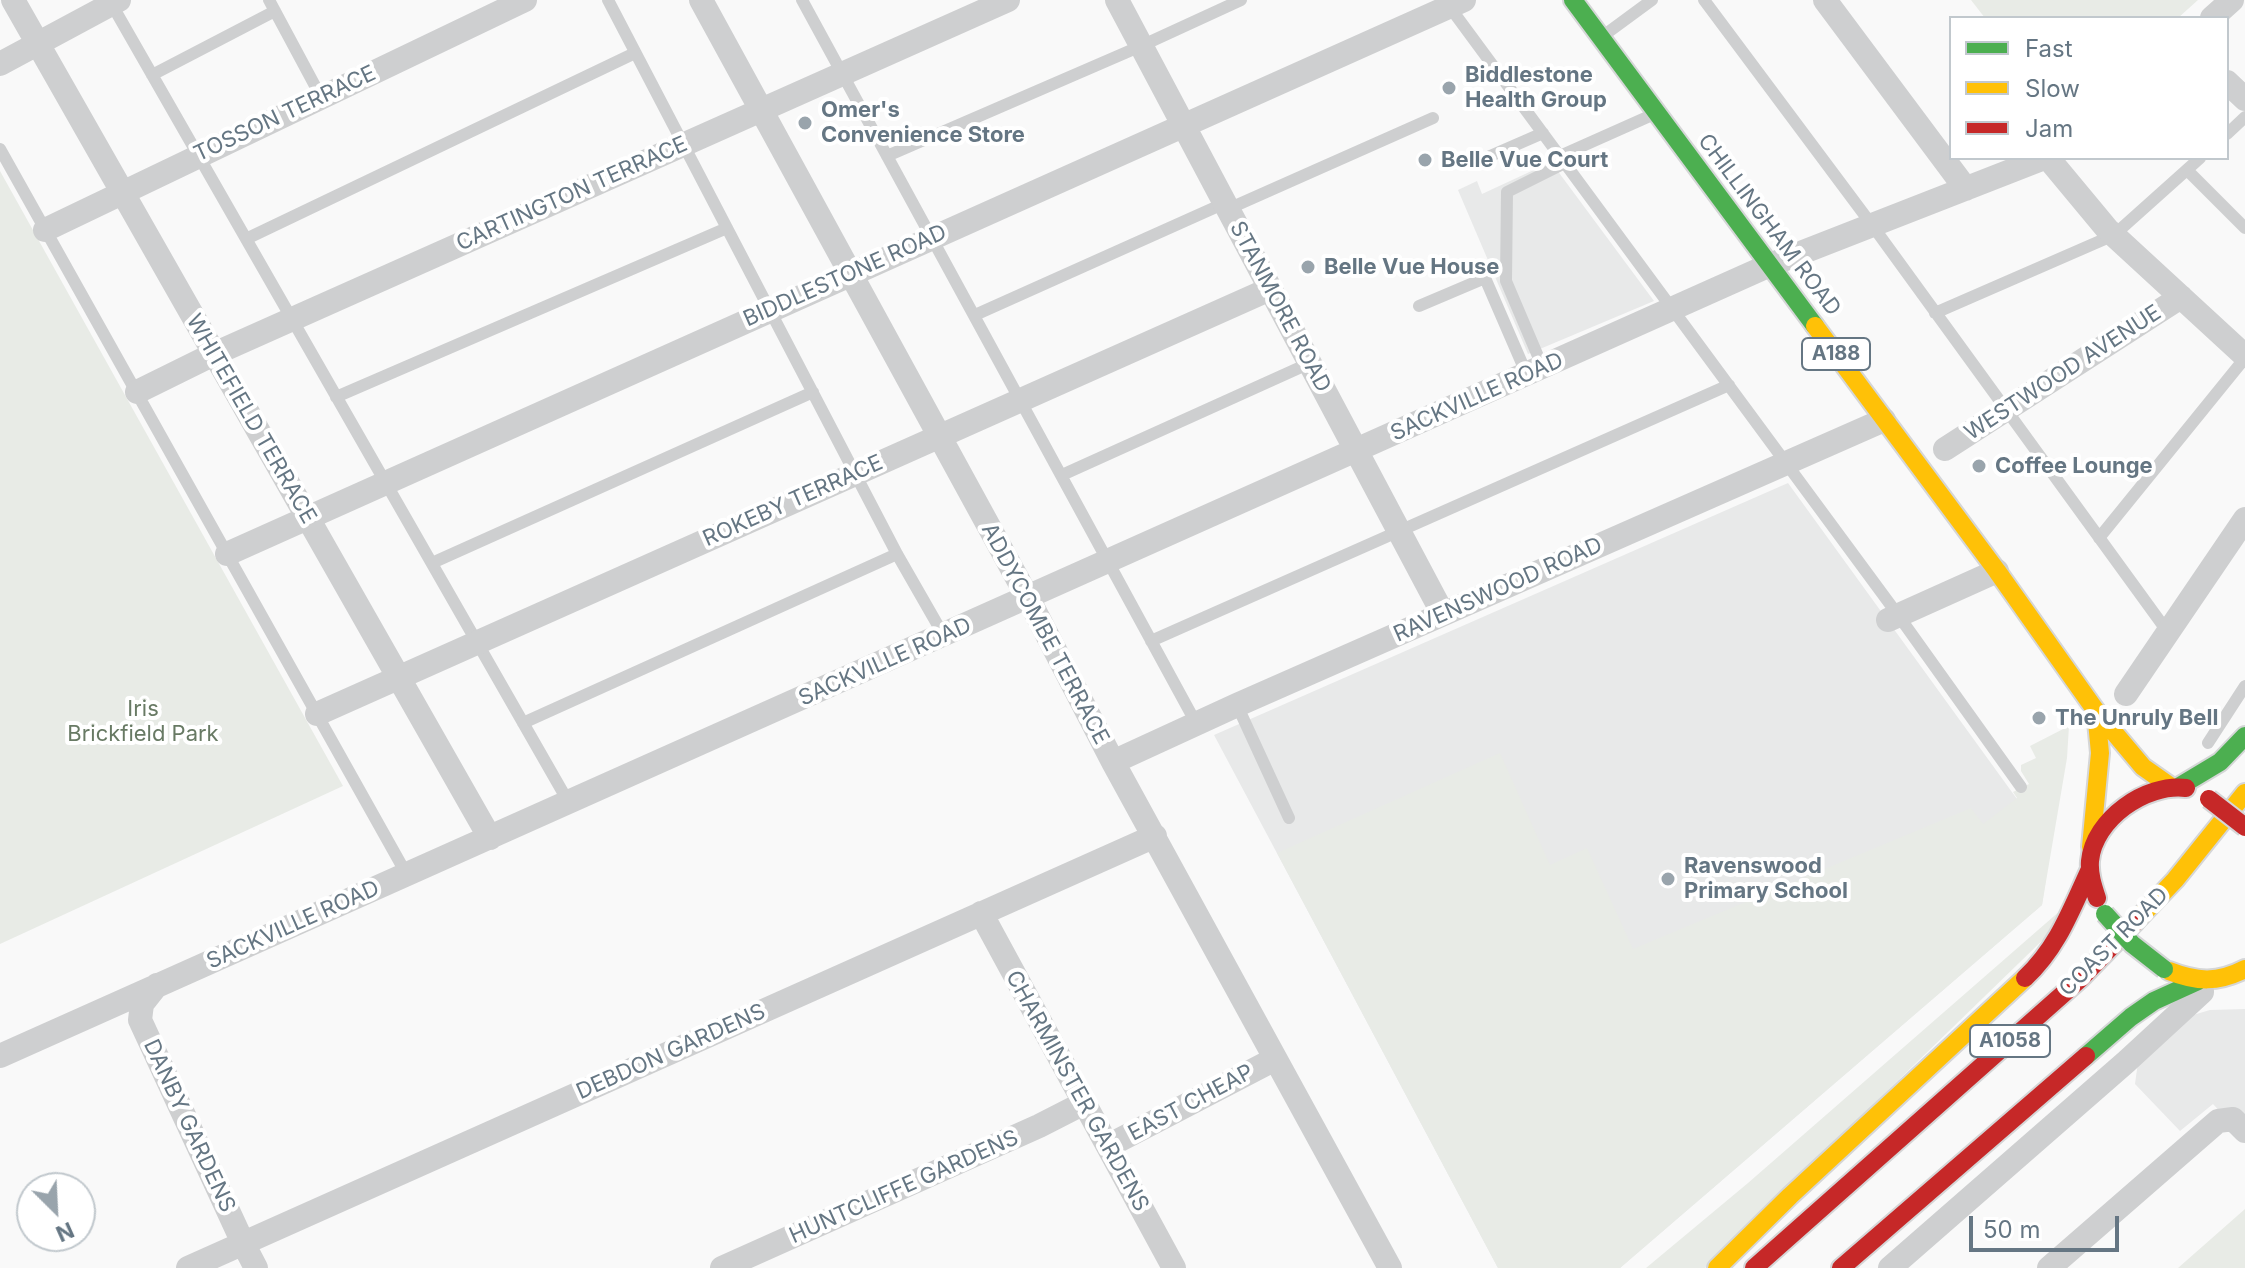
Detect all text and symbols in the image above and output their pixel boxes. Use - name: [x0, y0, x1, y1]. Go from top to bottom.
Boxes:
- legend: [1949, 16, 2229, 160]
- text: Fast: [2025, 34, 2073, 63]
- street label: TOSSON TERRACE: [190, 60, 380, 168]
- place label: Biddlestone Health Group: [1465, 62, 1607, 114]
- text: Slow: [2025, 74, 2080, 103]
- marker: Biddlestone Health Group: [1440, 79, 1458, 97]
- place label: Omer's Convenience Store: [821, 97, 1025, 148]
- marker: Omer's Convenience Store: [796, 114, 814, 132]
- text: Jam: [2025, 114, 2073, 143]
- street label: CHILLINGHAM ROAD: [1692, 129, 1846, 321]
- street label: CARTINGTON TERRACE: [452, 131, 692, 257]
- place label: Belle Vue Court: [1441, 147, 1608, 173]
- marker: Belle Vue Court: [1416, 151, 1434, 169]
- street label: STANMORE ROAD: [1224, 217, 1336, 397]
- street label: BIDDLESTONE ROAD: [739, 219, 951, 333]
- place label: Belle Vue House: [1324, 254, 1499, 280]
- marker: Belle Vue House: [1299, 258, 1317, 276]
- street label: WESTWOOD AVENUE: [1960, 300, 2166, 446]
- street label: WHITEFIELD TERRACE: [180, 310, 322, 528]
- road number: A188: [1802, 338, 1870, 370]
- street label: SACKVILLE ROAD: [1387, 347, 1567, 447]
- street label: ROKEBY TERRACE: [699, 449, 887, 553]
- place label: Coffee Lounge: [1995, 453, 2153, 479]
- marker: Coffee Lounge: [1970, 457, 1988, 475]
- street label: ADDYCOMBE TERRACE: [976, 519, 1114, 749]
- street label: RAVENSWOOD ROAD: [1390, 532, 1606, 648]
- street label: SACKVILLE ROAD: [795, 612, 975, 712]
- park label: Iris Brickfield Park: [67, 696, 219, 748]
- place label: The Unruly Bell: [2055, 705, 2218, 731]
- marker: The Unruly Bell: [2030, 709, 2048, 727]
- place label: Ravenswood Primary School: [1684, 853, 1848, 904]
- marker: Ravenswood Primary School: [1659, 870, 1677, 888]
- street label: SACKVILLE ROAD: [203, 875, 383, 975]
- street label: COAST ROAD: [2054, 882, 2174, 1002]
- street label: CHARMINSTER GARDENS: [1000, 966, 1154, 1216]
- street label: DEBDON GARDENS: [572, 998, 770, 1106]
- road number: A1058: [1970, 1025, 2050, 1057]
- street label: DANBY GARDENS: [137, 1035, 241, 1217]
- street label: EAST CHEAP: [1124, 1059, 1258, 1147]
- street label: HUNTCLIFFE GARDENS: [785, 1125, 1023, 1249]
- north arrow: [16, 1172, 96, 1252]
- scale bar: [1973, 1200, 2123, 1250]
- text: 50 m: [1983, 1215, 2041, 1244]
- text: N: [52, 1217, 78, 1247]

